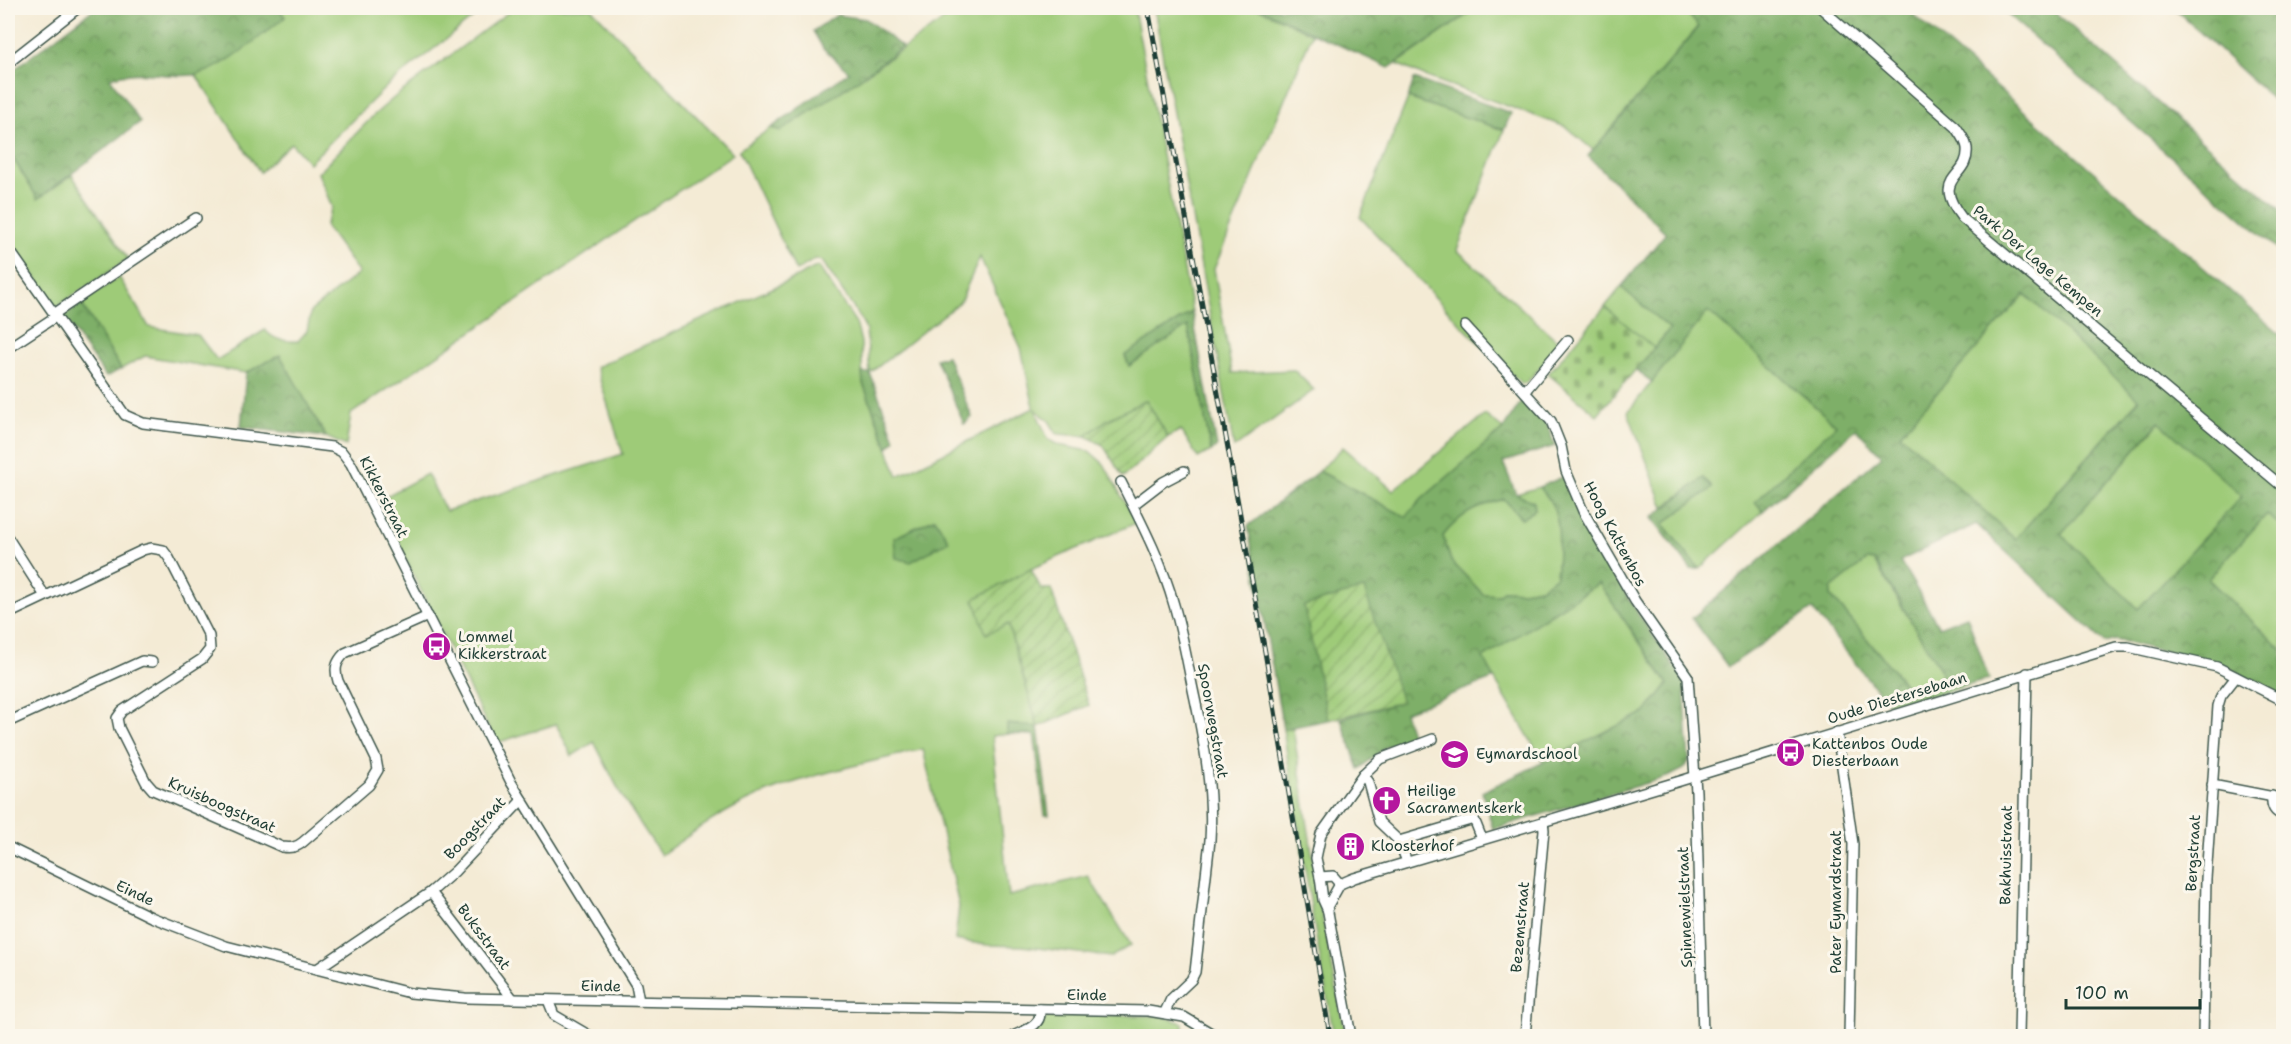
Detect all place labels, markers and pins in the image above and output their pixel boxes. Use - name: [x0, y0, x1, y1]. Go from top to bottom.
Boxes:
- place label: Lommel Kikkerstraat: [458, 627, 547, 664]
- bus stop icon: Lommel Kikkerstraat: [421, 630, 453, 662]
- place label: Kattenbos Oude Diesterbaan: [1812, 734, 1928, 771]
- bus stop icon: Kattenbos Oude Diesterbaan: [1775, 737, 1807, 769]
- school or university icon: Eymardschool: [1439, 738, 1471, 770]
- place label: Eymardschool: [1476, 744, 1578, 764]
- place label: Heilige Sacramentskerk: [1407, 781, 1522, 818]
- church icon: Heilige Sacramentskerk: [1370, 784, 1402, 816]
- building icon: Kloosterhof: [1334, 830, 1366, 862]
- place label: Kloosterhof: [1371, 836, 1455, 856]

